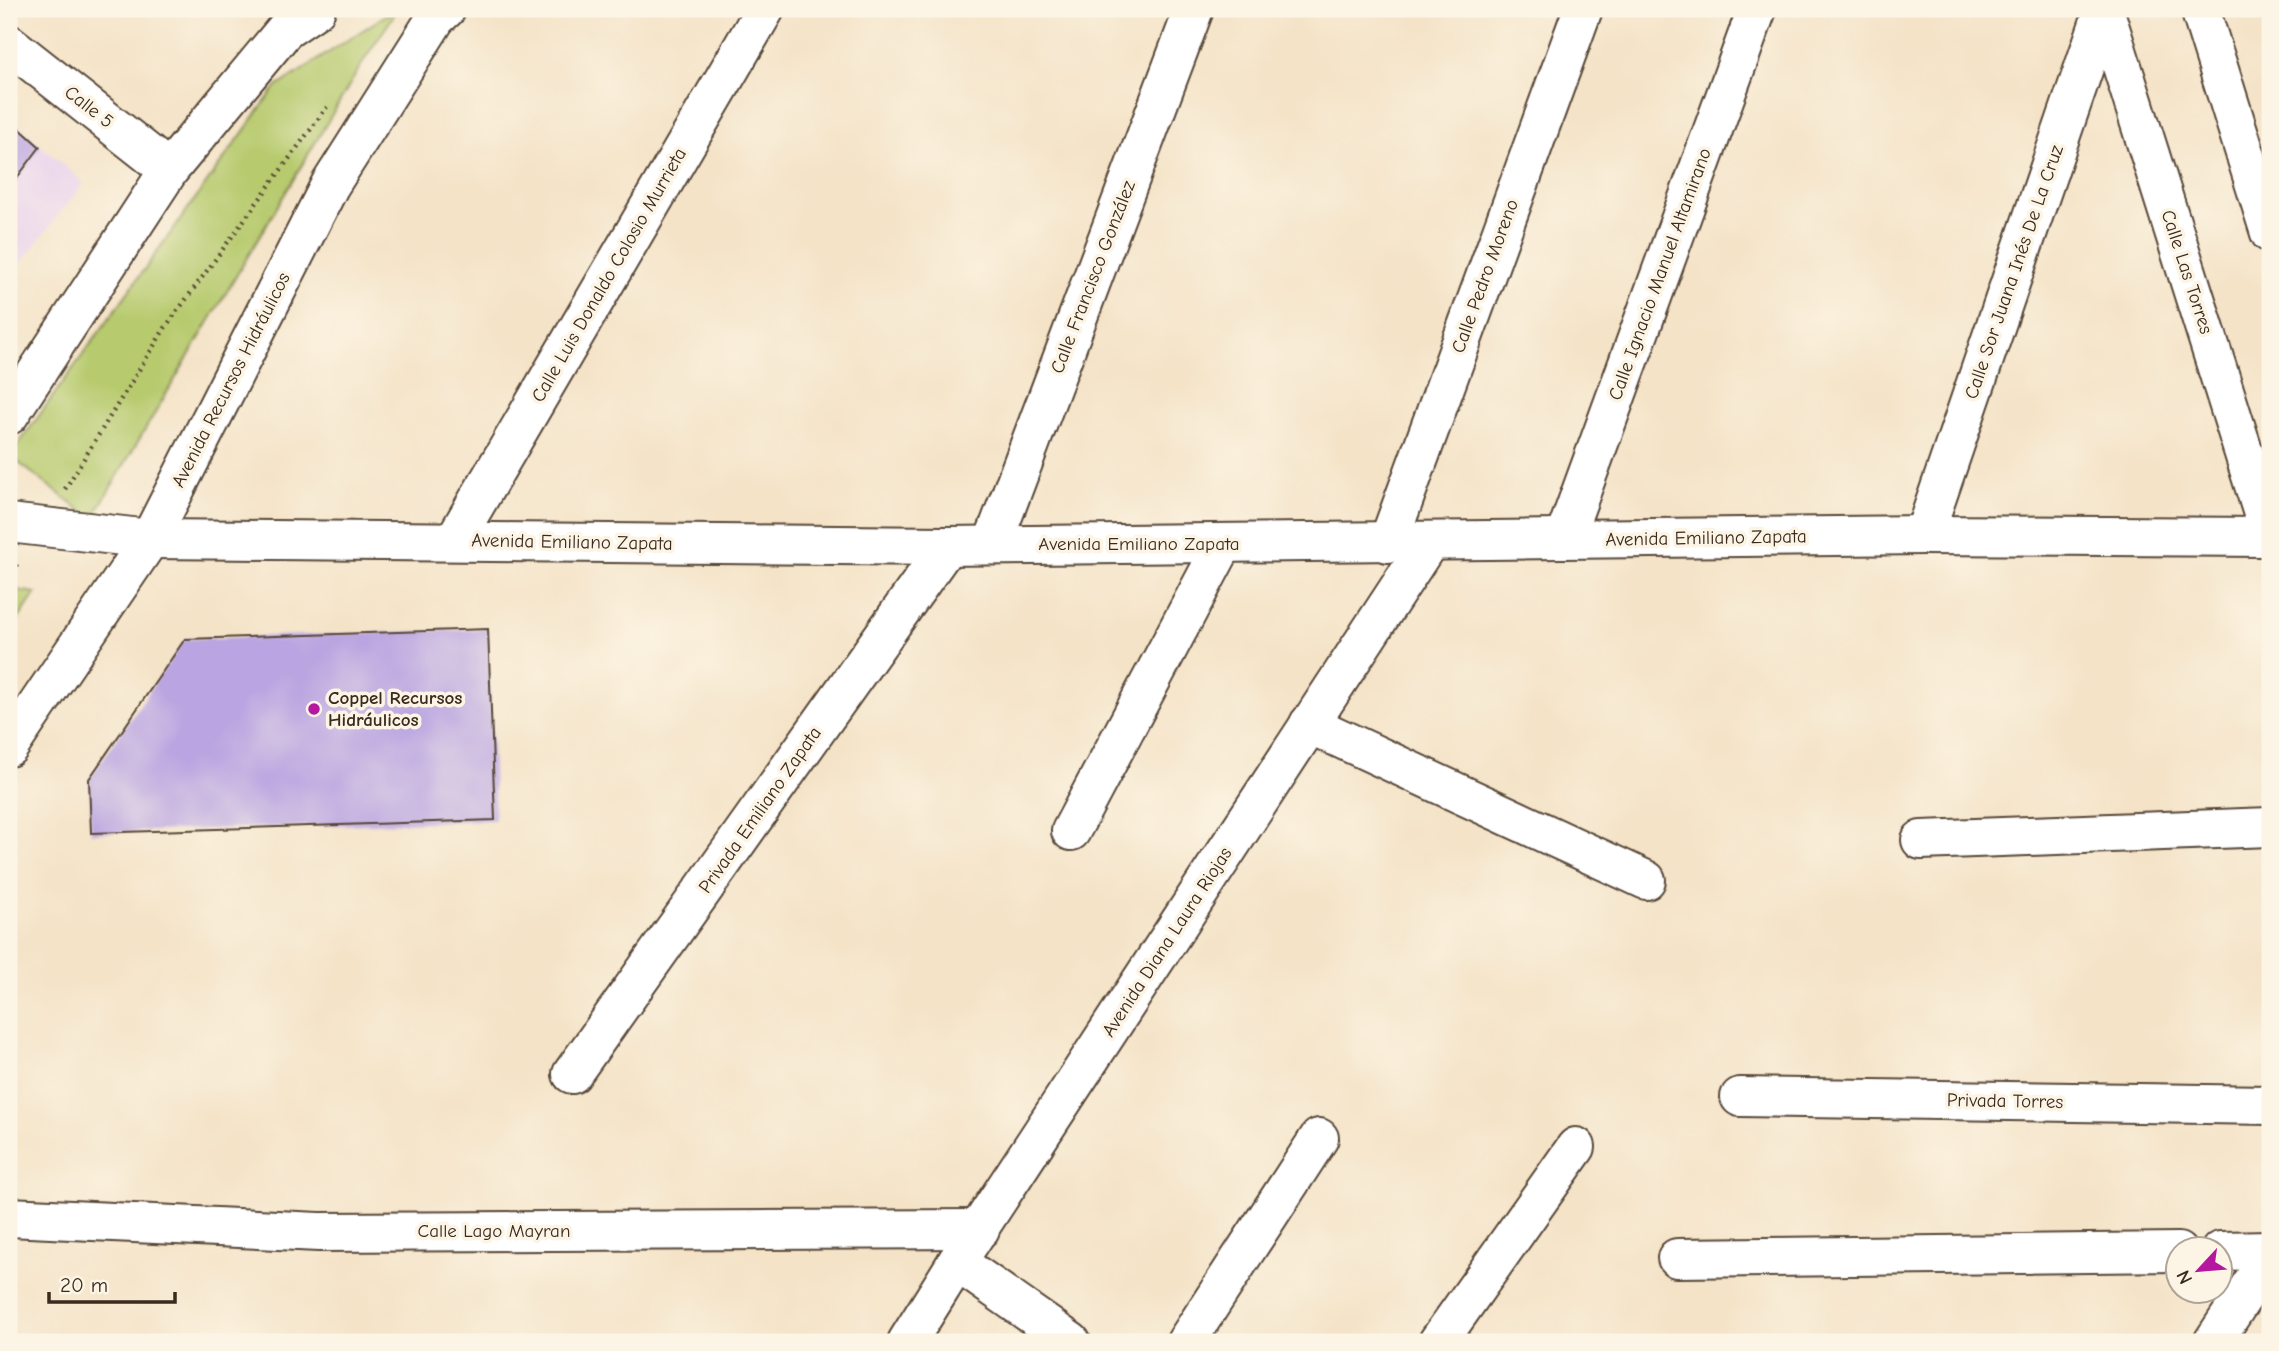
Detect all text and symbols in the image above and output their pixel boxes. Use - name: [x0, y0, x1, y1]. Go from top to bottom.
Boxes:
- street label: Calle 5: [60, 81, 118, 133]
- street label: Calle Sor Juana Inés De La Cruz: [1960, 142, 2068, 402]
- street label: Calle Luis Donaldo Colosio Murrieta: [527, 144, 691, 406]
- street label: Calle Ignacio Manuel Altamirano: [1604, 145, 1716, 403]
- street label: Calle Francisco González: [1046, 178, 1140, 376]
- street label: Calle Pedro Moreno: [1447, 196, 1523, 356]
- street label: Calle Las Torres: [2157, 207, 2217, 337]
- street label: Avenida Recursos Hidráulicos: [167, 269, 295, 491]
- street label: Avenida Emiliano Zapata: [1605, 525, 1807, 551]
- street label: Avenida Emiliano Zapata: [471, 529, 673, 555]
- street label: Avenida Emiliano Zapata: [1038, 533, 1240, 555]
- place label: Coppel Recursos Hidráulicos: [328, 687, 462, 731]
- marker: Coppel Recursos Hidráulicos: [306, 701, 322, 717]
- street label: Privada Emiliano Zapata: [694, 723, 826, 897]
- street label: Avenida Diana Laura Riojas: [1097, 843, 1237, 1041]
- street label: Privada Torres: [1947, 1089, 2063, 1113]
- street label: Calle Lago Mayran: [418, 1220, 570, 1242]
- north arrow: [2164, 1236, 2234, 1306]
- scale bar: [49, 1260, 175, 1304]
- text: N: [2172, 1267, 2197, 1287]
- text: 20 m: [60, 1273, 108, 1297]

